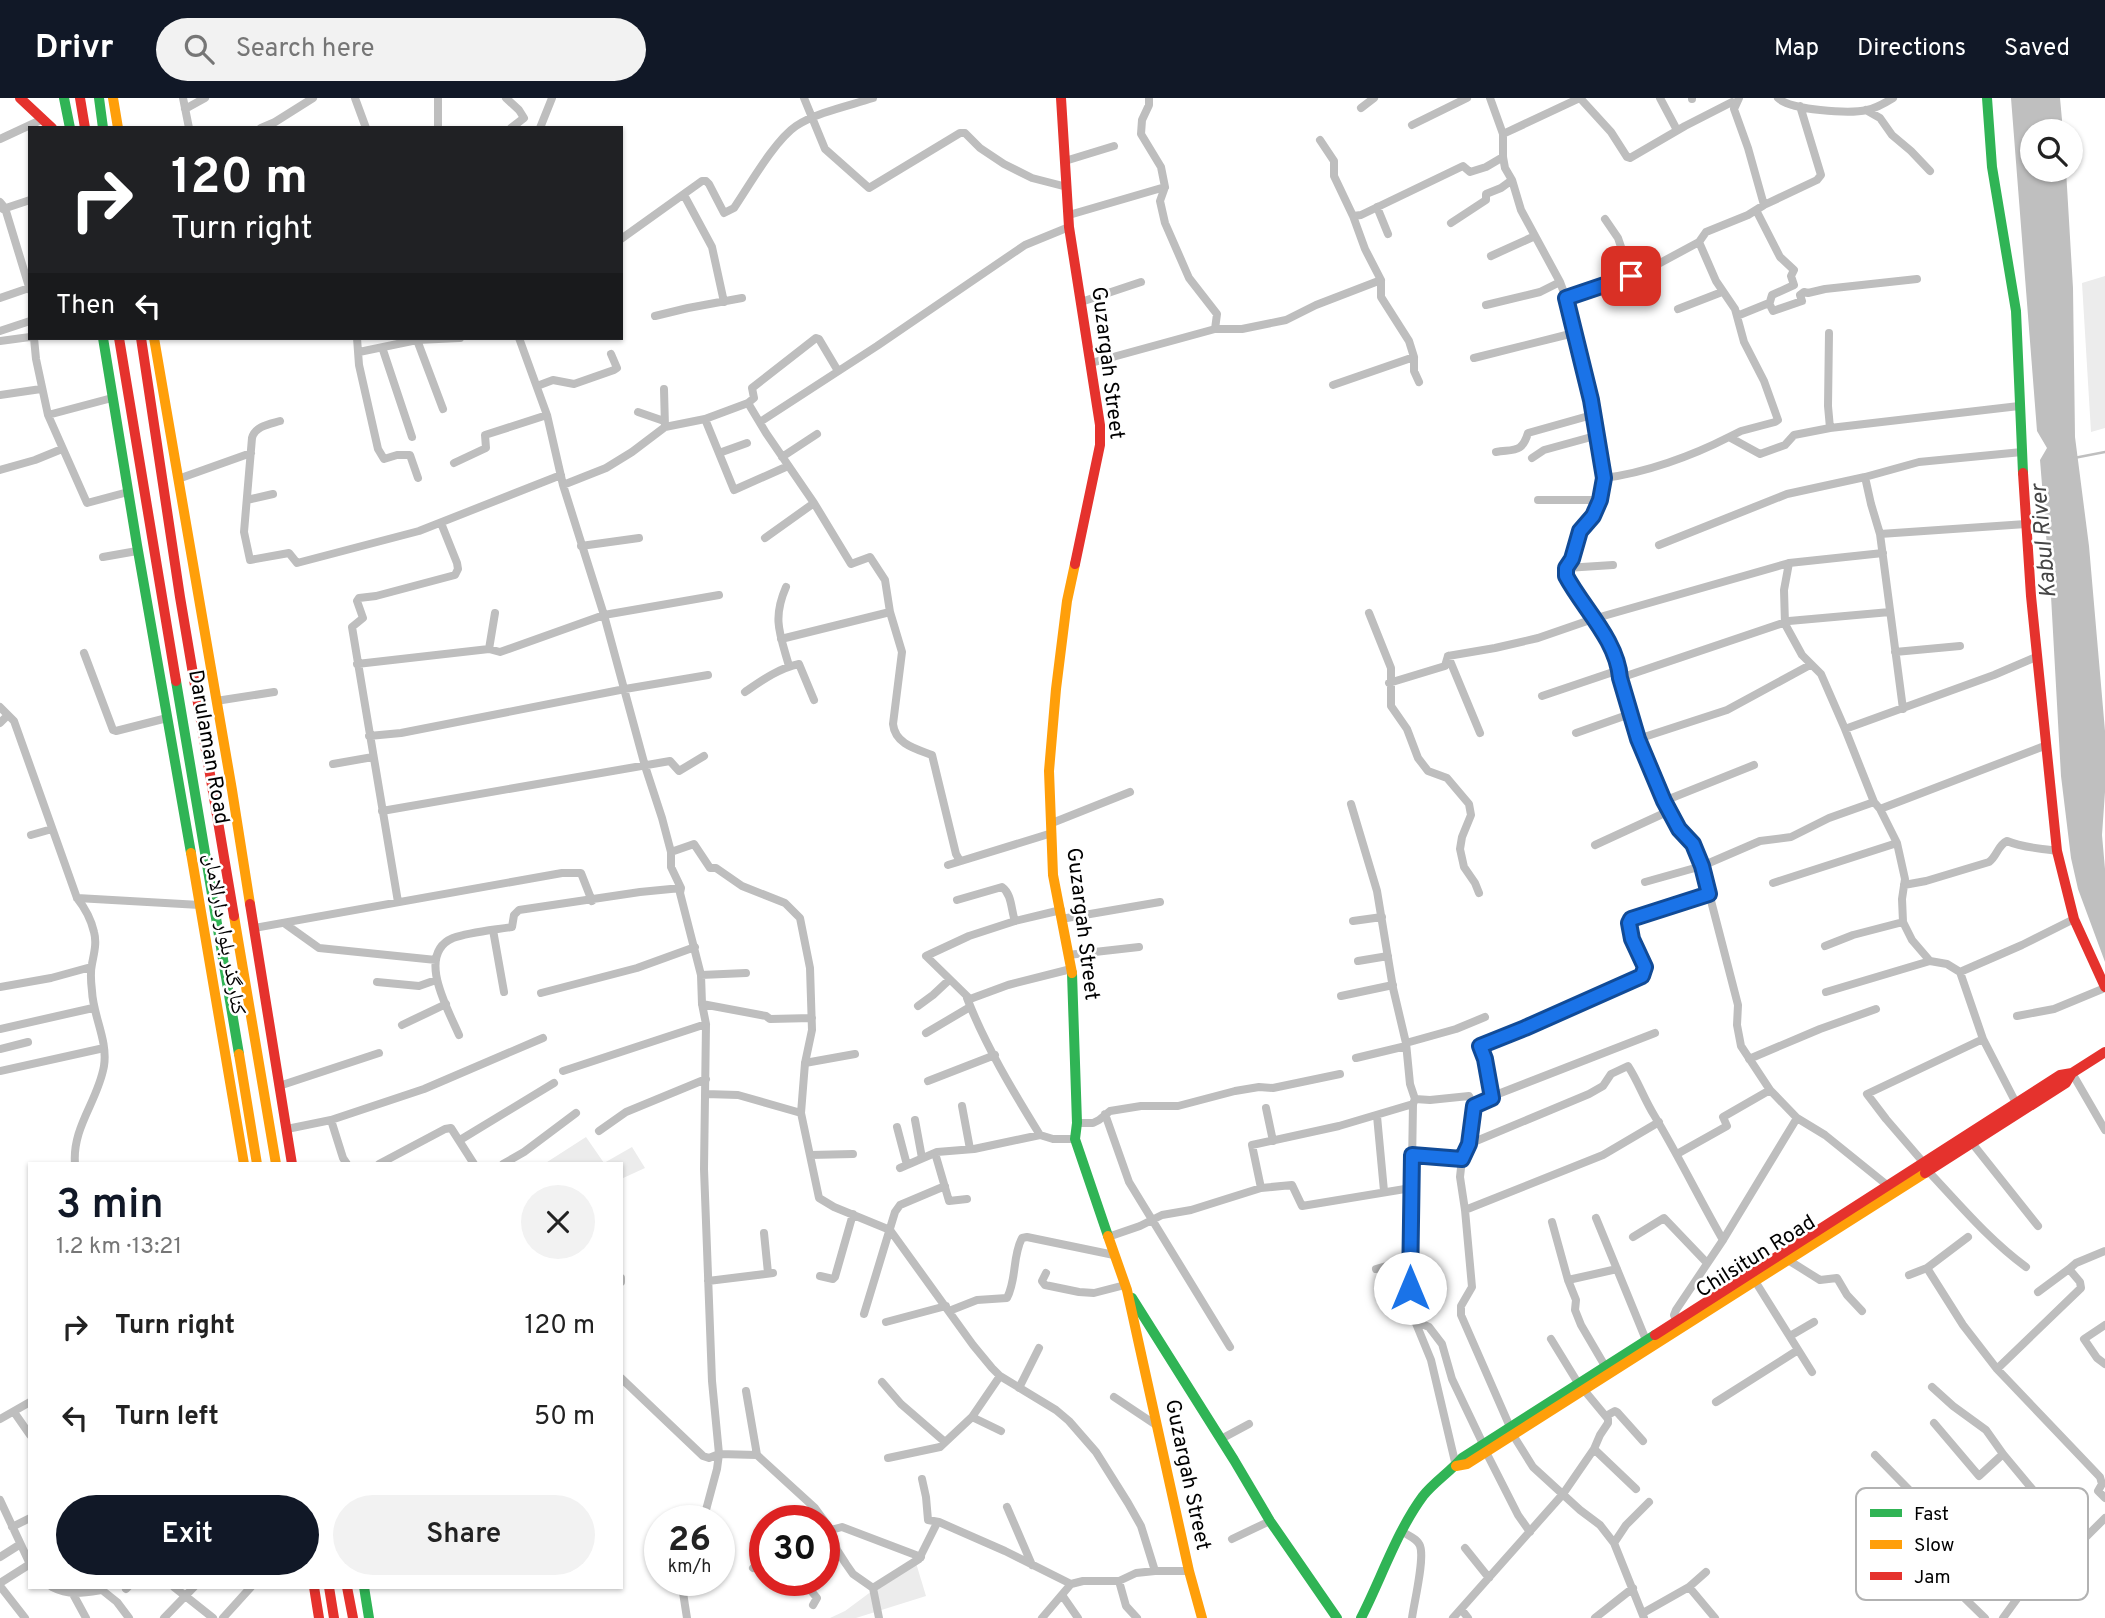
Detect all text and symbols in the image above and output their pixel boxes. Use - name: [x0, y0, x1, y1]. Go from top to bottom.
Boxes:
- search box: [156, 18, 646, 81]
- text: Drivr: [35, 28, 114, 70]
- icon: search: [180, 30, 218, 68]
- text: Search here: [236, 33, 375, 66]
- text: Map: [1774, 34, 1819, 64]
- text: Directions: [1857, 34, 1966, 64]
- text: Saved: [2004, 34, 2070, 64]
- map controls: [2020, 119, 2083, 182]
- button: search: [2020, 119, 2083, 182]
- text: 120 m: [171, 149, 308, 211]
- icon: right: [56, 154, 147, 245]
- text: Turn right: [171, 210, 313, 250]
- pin: [1601, 246, 1661, 306]
- icon: arrive: [1612, 257, 1650, 295]
- street label: Guzargah Street: [1084, 285, 1130, 441]
- icon: left: [129, 287, 167, 325]
- text: Then: [56, 290, 115, 323]
- water label: Kabul River: [2025, 481, 2064, 599]
- street label: Darulaman Road: [181, 668, 235, 826]
- street label: Guzargah Street: [1059, 846, 1105, 1002]
- street label: کنارگذر بلوار دارالامان: [196, 851, 252, 1017]
- text: 3 min: [56, 1180, 164, 1233]
- button: close: [521, 1185, 595, 1259]
- street label: Chilsitun Road: [1691, 1209, 1821, 1305]
- text: 1.2 km · 13:21: [56, 1233, 182, 1262]
- position arrow: [1373, 1251, 1447, 1325]
- icon: right: [56, 1308, 94, 1346]
- text: Turn right: [115, 1310, 235, 1343]
- text: 120 m: [525, 1310, 595, 1343]
- street label: Guzargah Street: [1158, 1397, 1216, 1553]
- icon: left: [56, 1399, 94, 1437]
- text: Turn left: [115, 1401, 219, 1434]
- text: 50 m: [534, 1401, 595, 1434]
- legend: [1856, 1488, 2088, 1600]
- button: Exit: [56, 1495, 319, 1575]
- button: Share: [333, 1495, 595, 1575]
- text: Fast: [1914, 1503, 1949, 1527]
- speed limit sign: 30: [749, 1505, 840, 1596]
- text: 26: [668, 1519, 711, 1563]
- text: Slow: [1914, 1534, 1954, 1558]
- text: km/h: [668, 1556, 711, 1579]
- text: Jam: [1914, 1566, 1951, 1590]

